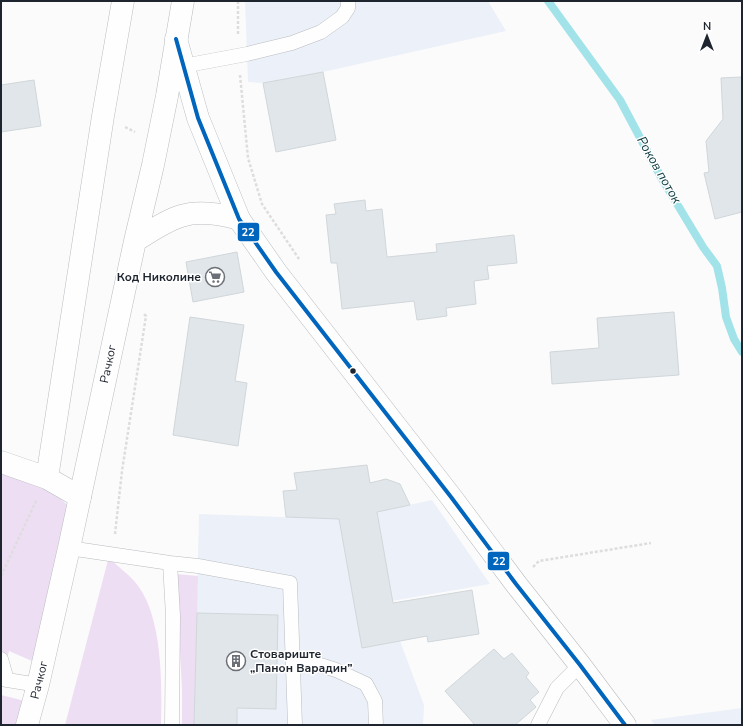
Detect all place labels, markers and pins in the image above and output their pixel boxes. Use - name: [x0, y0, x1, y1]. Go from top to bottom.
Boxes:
- supermarket icon: Код Николине: [204, 266, 226, 288]
- place label: Код Николине: [117, 269, 201, 285]
- unlabelled marker: [348, 366, 358, 376]
- place label: Стовариште „Панон Варадин”: [250, 646, 353, 676]
- building icon: Стовариште „Панон Варадин”: [225, 650, 247, 672]

